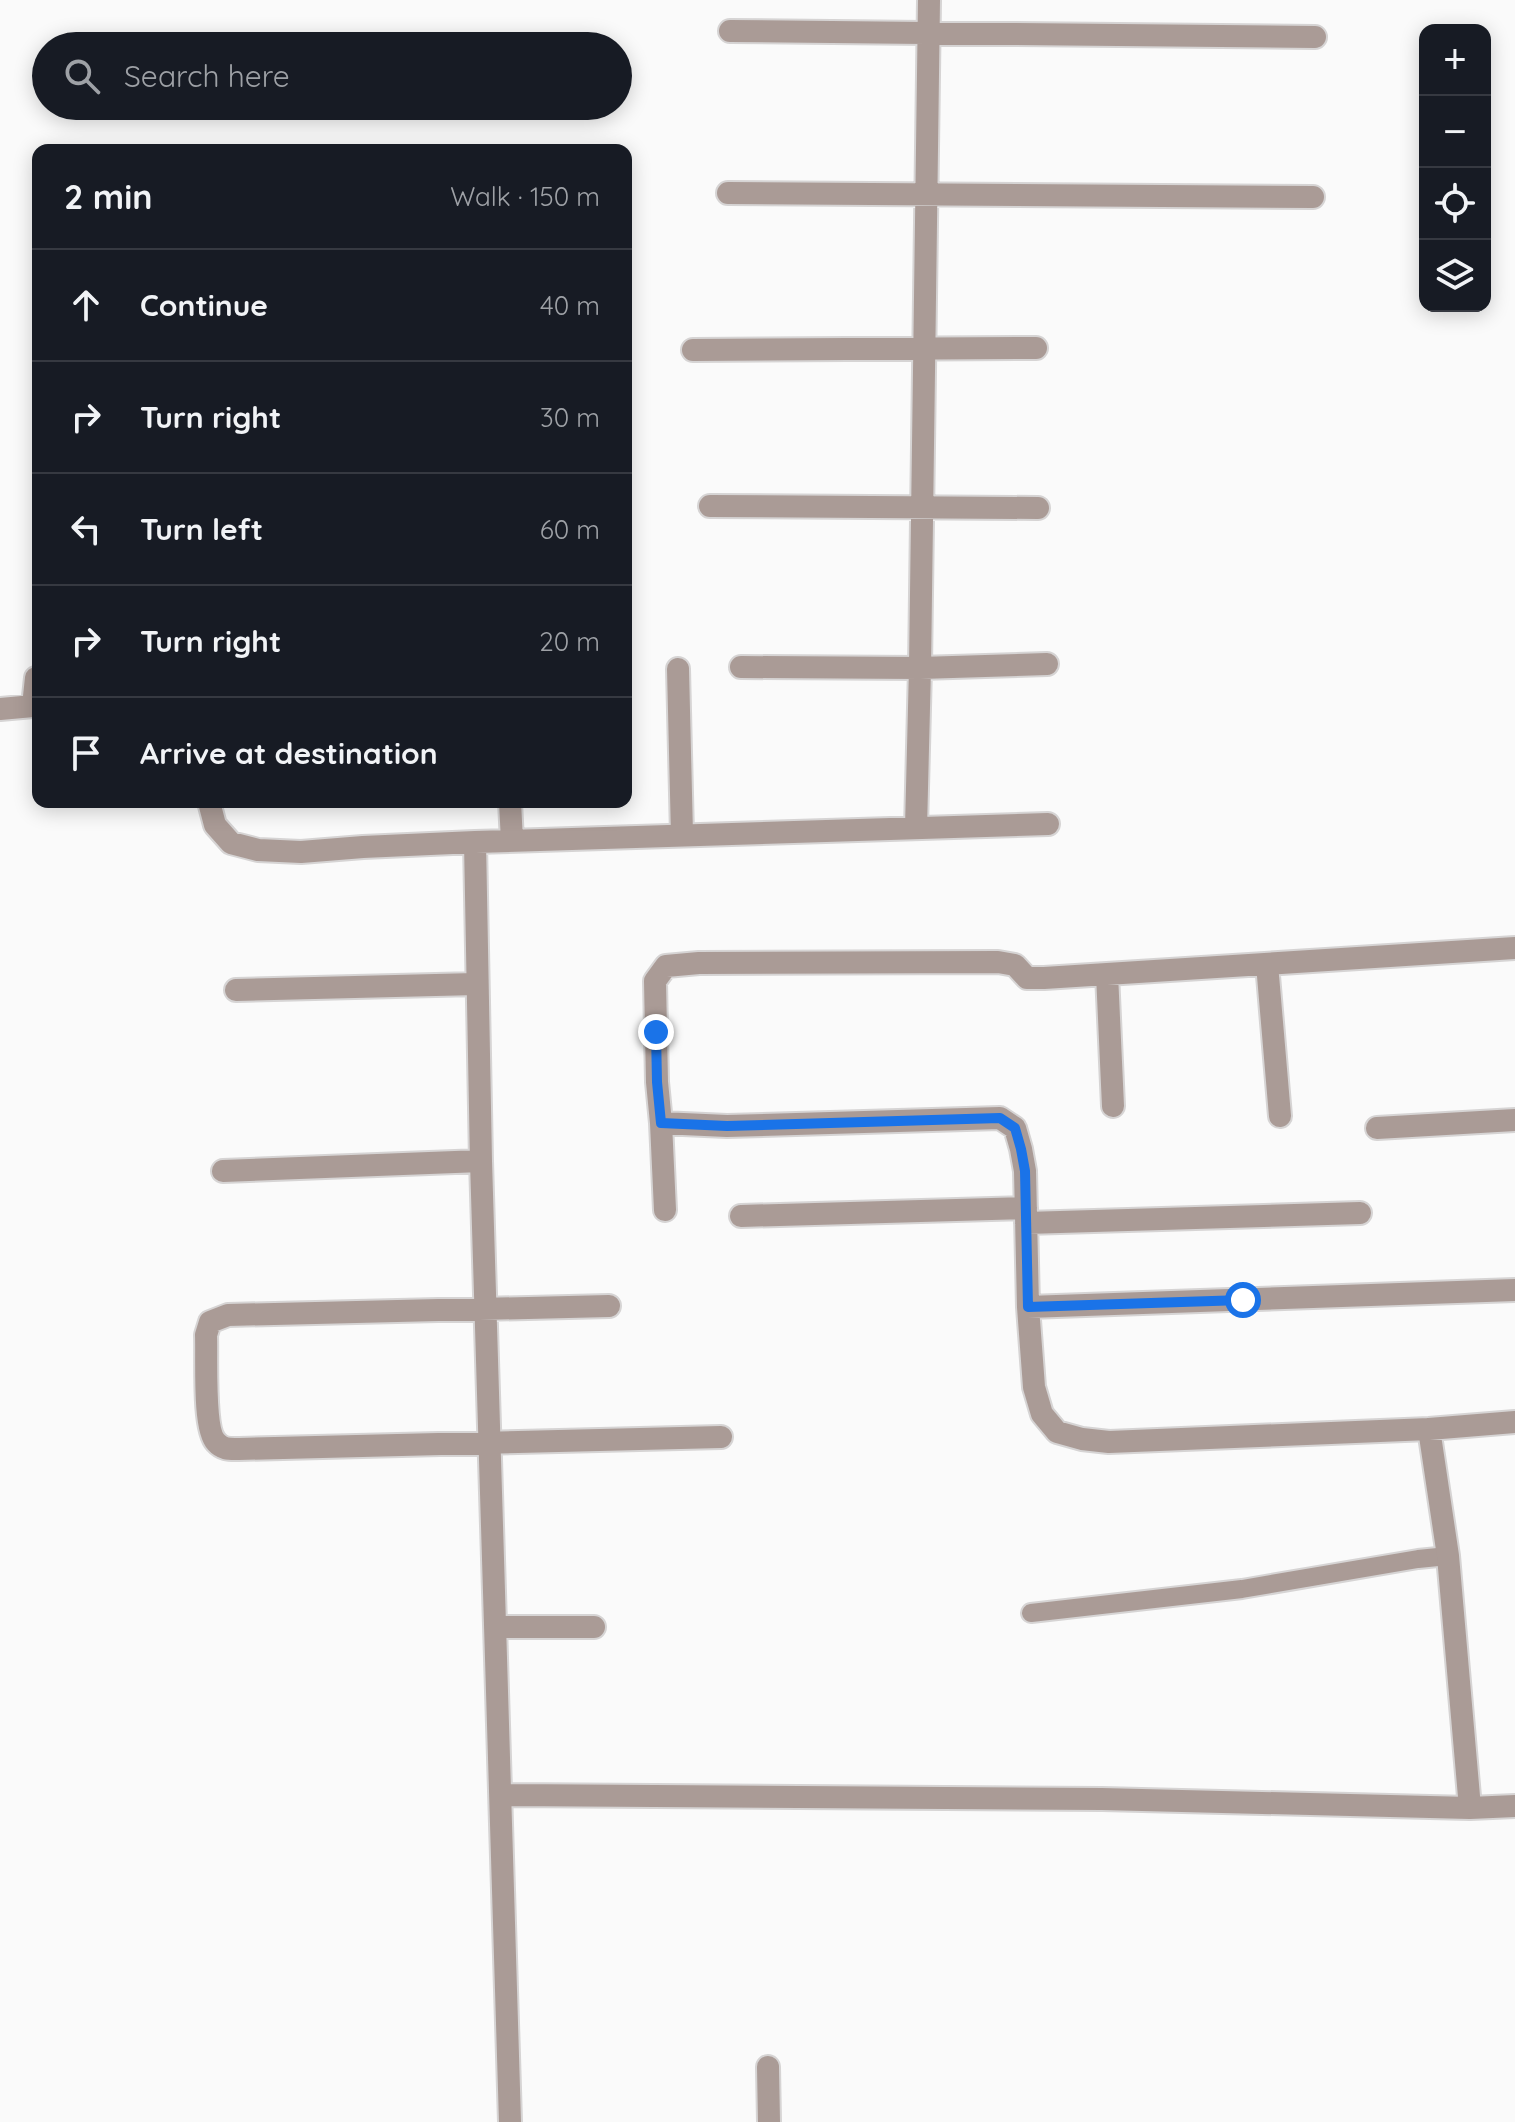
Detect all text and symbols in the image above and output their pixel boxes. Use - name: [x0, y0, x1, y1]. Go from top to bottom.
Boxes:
- map controls: [1419, 24, 1491, 312]
- button: +: [1419, 24, 1491, 96]
- search box: [32, 32, 632, 120]
- icon: search: [60, 54, 104, 98]
- text: Search here: [124, 57, 290, 95]
- button: −: [1419, 96, 1491, 168]
- button: locate: [1419, 168, 1491, 240]
- text: 2 min: [64, 175, 153, 218]
- text: Walk · 150 m: [450, 180, 600, 213]
- button: layers: [1419, 240, 1491, 312]
- icon: ahead: [64, 283, 108, 327]
- text: Continue: [140, 286, 268, 324]
- text: 40 m: [540, 289, 600, 322]
- icon: right: [64, 395, 108, 439]
- text: Turn right: [140, 398, 281, 436]
- text: 30 m: [540, 401, 600, 434]
- icon: left: [64, 507, 108, 551]
- text: Turn left: [140, 510, 263, 548]
- text: 60 m: [540, 513, 600, 546]
- icon: right: [64, 619, 108, 663]
- text: Turn right: [140, 622, 281, 660]
- text: 20 m: [539, 625, 600, 658]
- icon: arrive: [64, 731, 108, 775]
- text: Arrive at destination: [140, 734, 438, 772]
- route end: [638, 1014, 674, 1050]
- route start: [1225, 1282, 1261, 1318]

